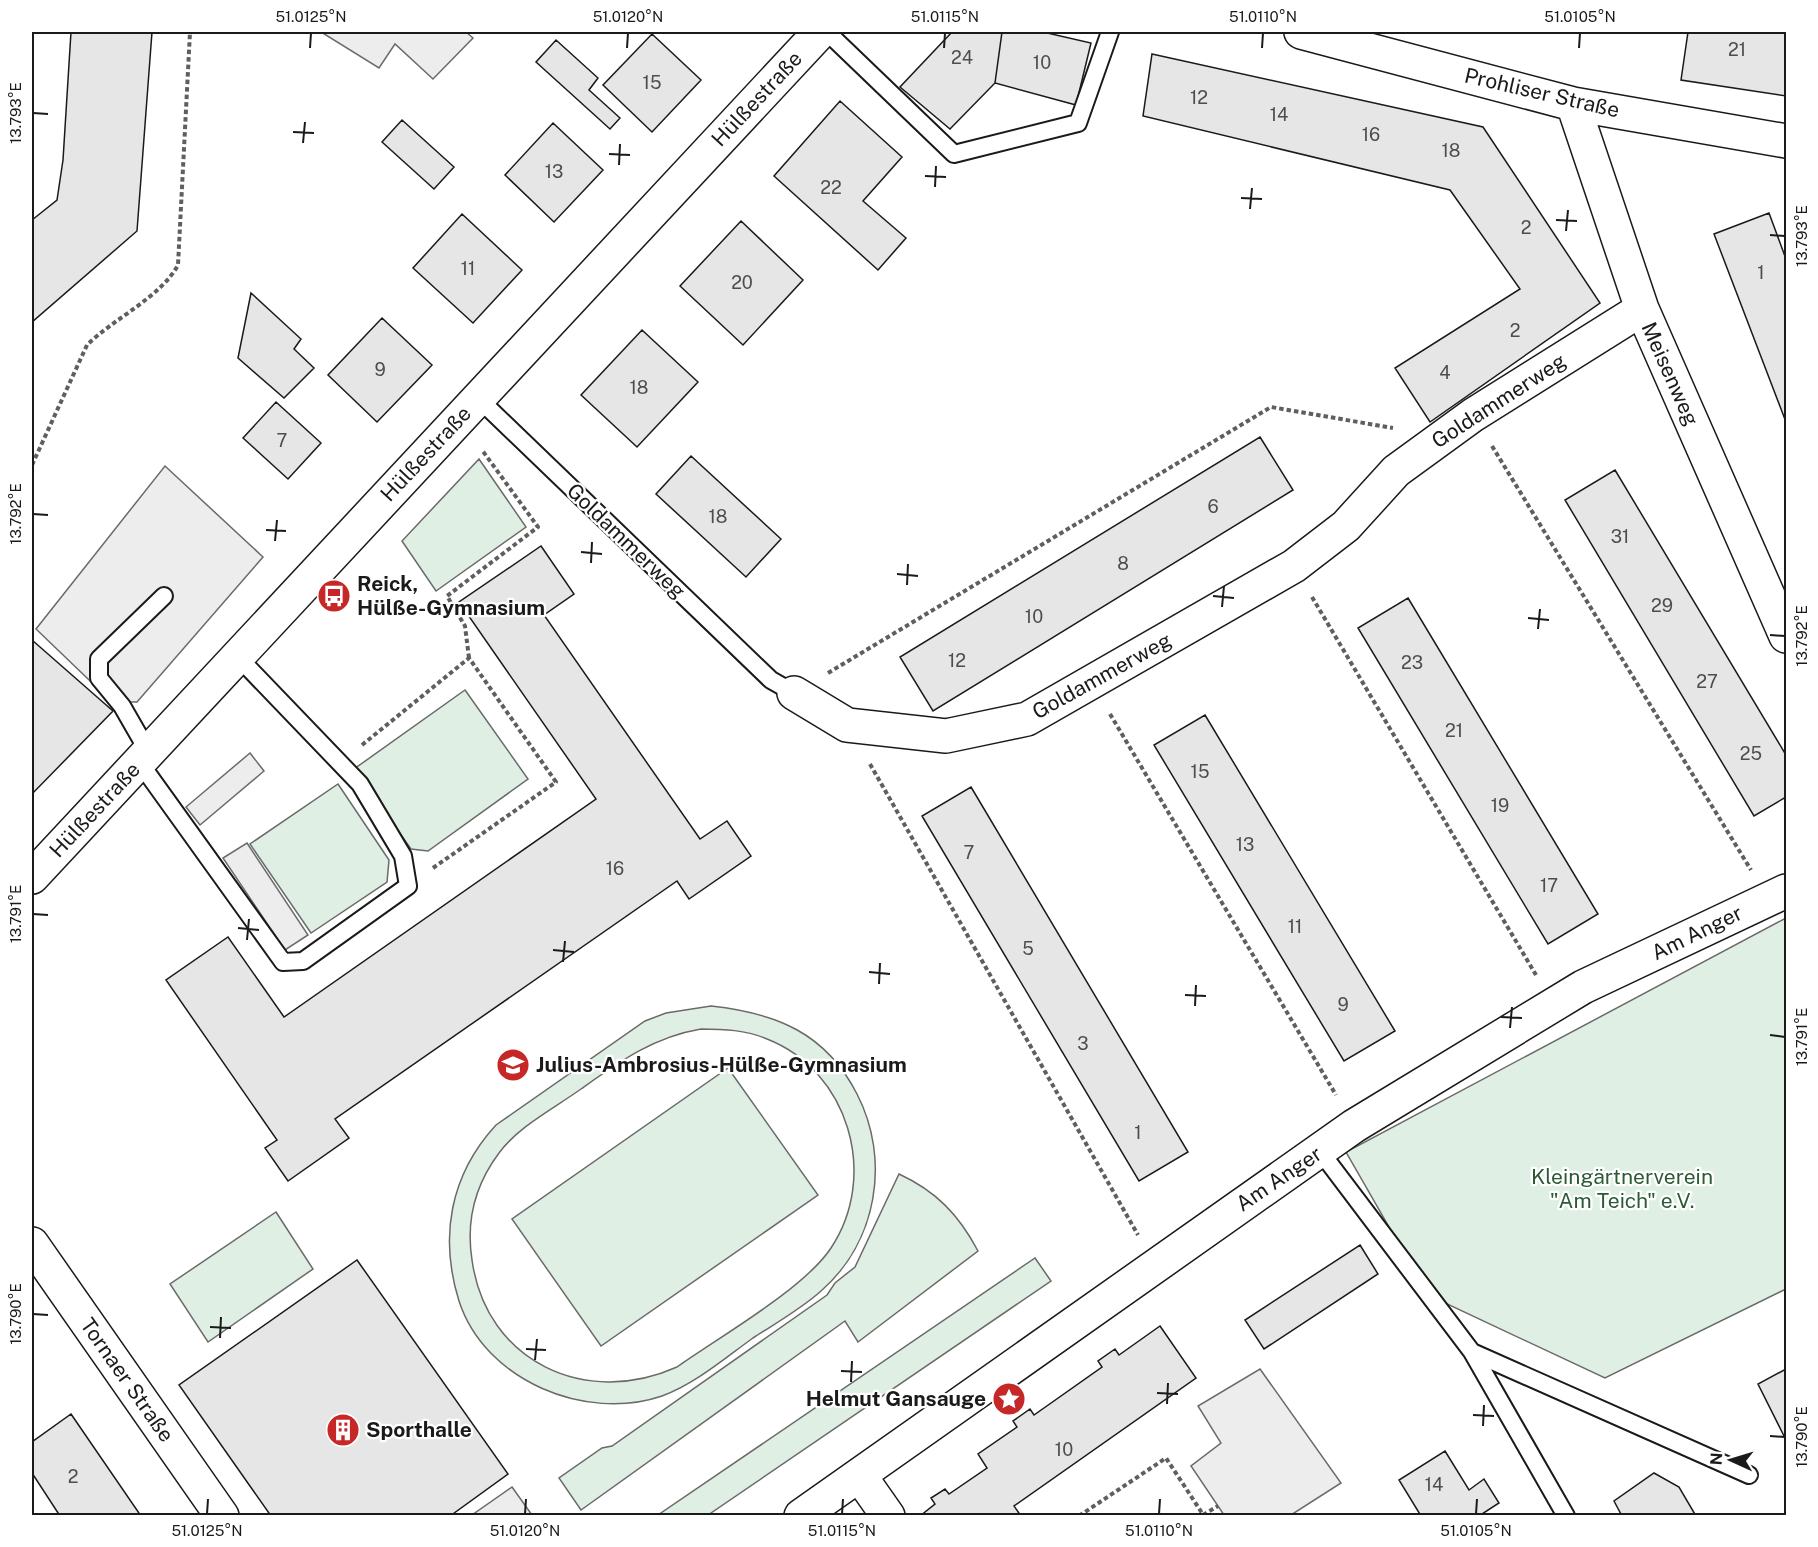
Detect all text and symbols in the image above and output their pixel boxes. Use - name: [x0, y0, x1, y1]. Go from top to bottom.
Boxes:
- text: 51.0125°N: [275, 8, 347, 25]
- text: 51.0120°N: [593, 8, 663, 25]
- text: 51.0115°N: [911, 8, 979, 25]
- text: 51.0110°N: [1229, 8, 1297, 25]
- text: 51.0105°N: [1544, 8, 1616, 25]
- house number: 21: [1728, 39, 1746, 60]
- street label: Hülßestraße: [706, 46, 807, 151]
- house number: 24: [951, 47, 973, 68]
- house number: 10: [1033, 52, 1051, 73]
- street label: Prohliser Straße: [1462, 63, 1622, 122]
- house number: 15: [643, 72, 661, 93]
- text: 13.793°E: [7, 82, 24, 144]
- house number: 12: [1190, 87, 1208, 108]
- house number: 14: [1270, 104, 1288, 125]
- house number: 16: [1362, 124, 1380, 145]
- house number: 18: [1442, 140, 1460, 161]
- house number: 13: [545, 161, 563, 182]
- house number: 22: [820, 177, 842, 198]
- text: 13.793°E: [1793, 205, 1810, 267]
- house number: 2: [1521, 217, 1531, 238]
- house number: 11: [461, 258, 475, 279]
- house number: 1: [1757, 262, 1765, 283]
- house number: 20: [731, 272, 753, 293]
- street label: Meisenweg: [1636, 318, 1704, 430]
- house number: 2: [1510, 320, 1520, 341]
- street label: Goldammerweg: [1427, 348, 1571, 453]
- house number: 9: [374, 359, 386, 380]
- house number: 4: [1439, 362, 1451, 383]
- house number: 18: [630, 377, 648, 398]
- street label: Hülßestraße: [375, 401, 476, 506]
- house number: 7: [277, 430, 287, 451]
- street label: Goldammerweg: [562, 478, 691, 603]
- text: 13.792°E: [7, 483, 24, 545]
- house number: 6: [1207, 496, 1219, 517]
- house number: 18: [709, 506, 727, 527]
- house number: 31: [1611, 526, 1629, 547]
- house number: 8: [1117, 553, 1129, 574]
- place label: Reick, Hülße-Gymnasium: [357, 571, 545, 620]
- bus stop icon: Reick, Hülße-Gymnasium: [316, 578, 352, 614]
- house number: 29: [1651, 595, 1673, 616]
- text: 13.792°E: [1793, 605, 1810, 667]
- house number: 10: [1025, 606, 1043, 627]
- street label: Goldammerweg: [1028, 627, 1176, 724]
- house number: 12: [948, 650, 966, 671]
- house number: 23: [1401, 652, 1423, 673]
- house number: 27: [1696, 671, 1718, 692]
- house number: 21: [1445, 720, 1463, 741]
- house number: 25: [1740, 743, 1762, 764]
- street label: Hülßestraße: [44, 757, 145, 862]
- house number: 15: [1191, 761, 1209, 782]
- house number: 19: [1491, 795, 1509, 816]
- house number: 13: [1236, 834, 1254, 855]
- house number: 7: [964, 842, 974, 863]
- house number: 16: [606, 858, 624, 879]
- house number: 17: [1540, 875, 1558, 896]
- text: 13.791°E: [7, 885, 24, 943]
- street label: Am Anger: [1647, 900, 1746, 965]
- house number: 11: [1288, 916, 1302, 937]
- house number: 5: [1022, 938, 1034, 959]
- house number: 9: [1337, 994, 1349, 1015]
- text: 13.791°E: [1793, 1008, 1810, 1066]
- house number: 3: [1077, 1033, 1089, 1054]
- school or university icon: Julius-Ambrosius-Hülße-Gymnasium: [495, 1047, 531, 1083]
- place label: Julius-Ambrosius-Hülße-Gymnasium: [536, 1052, 907, 1077]
- house number: 1: [1134, 1122, 1142, 1143]
- street label: Am Anger: [1231, 1141, 1326, 1216]
- park label: Kleingärtnerverein "Am Teich" e.V.: [1531, 1164, 1713, 1213]
- text: 13.790°E: [7, 1283, 24, 1345]
- street label: Tornaer Straße: [75, 1313, 179, 1446]
- place icon: Helmut Gansauge: [991, 1381, 1027, 1417]
- place label: Helmut Gansauge: [806, 1386, 986, 1411]
- text: 13.790°E: [1793, 1406, 1810, 1468]
- building icon: Sporthalle: [325, 1412, 361, 1448]
- place label: Sporthalle: [366, 1417, 472, 1442]
- north arrow: [1701, 1430, 1761, 1490]
- house number: 10: [1055, 1439, 1073, 1460]
- text: N: [1707, 1452, 1726, 1466]
- house number: 2: [68, 1466, 78, 1487]
- house number: 14: [1425, 1474, 1443, 1495]
- text: 51.0125°N: [171, 1522, 243, 1539]
- text: 51.0120°N: [490, 1522, 560, 1539]
- text: 51.0115°N: [808, 1522, 876, 1539]
- text: 51.0110°N: [1125, 1522, 1193, 1539]
- text: 51.0105°N: [1440, 1522, 1512, 1539]

